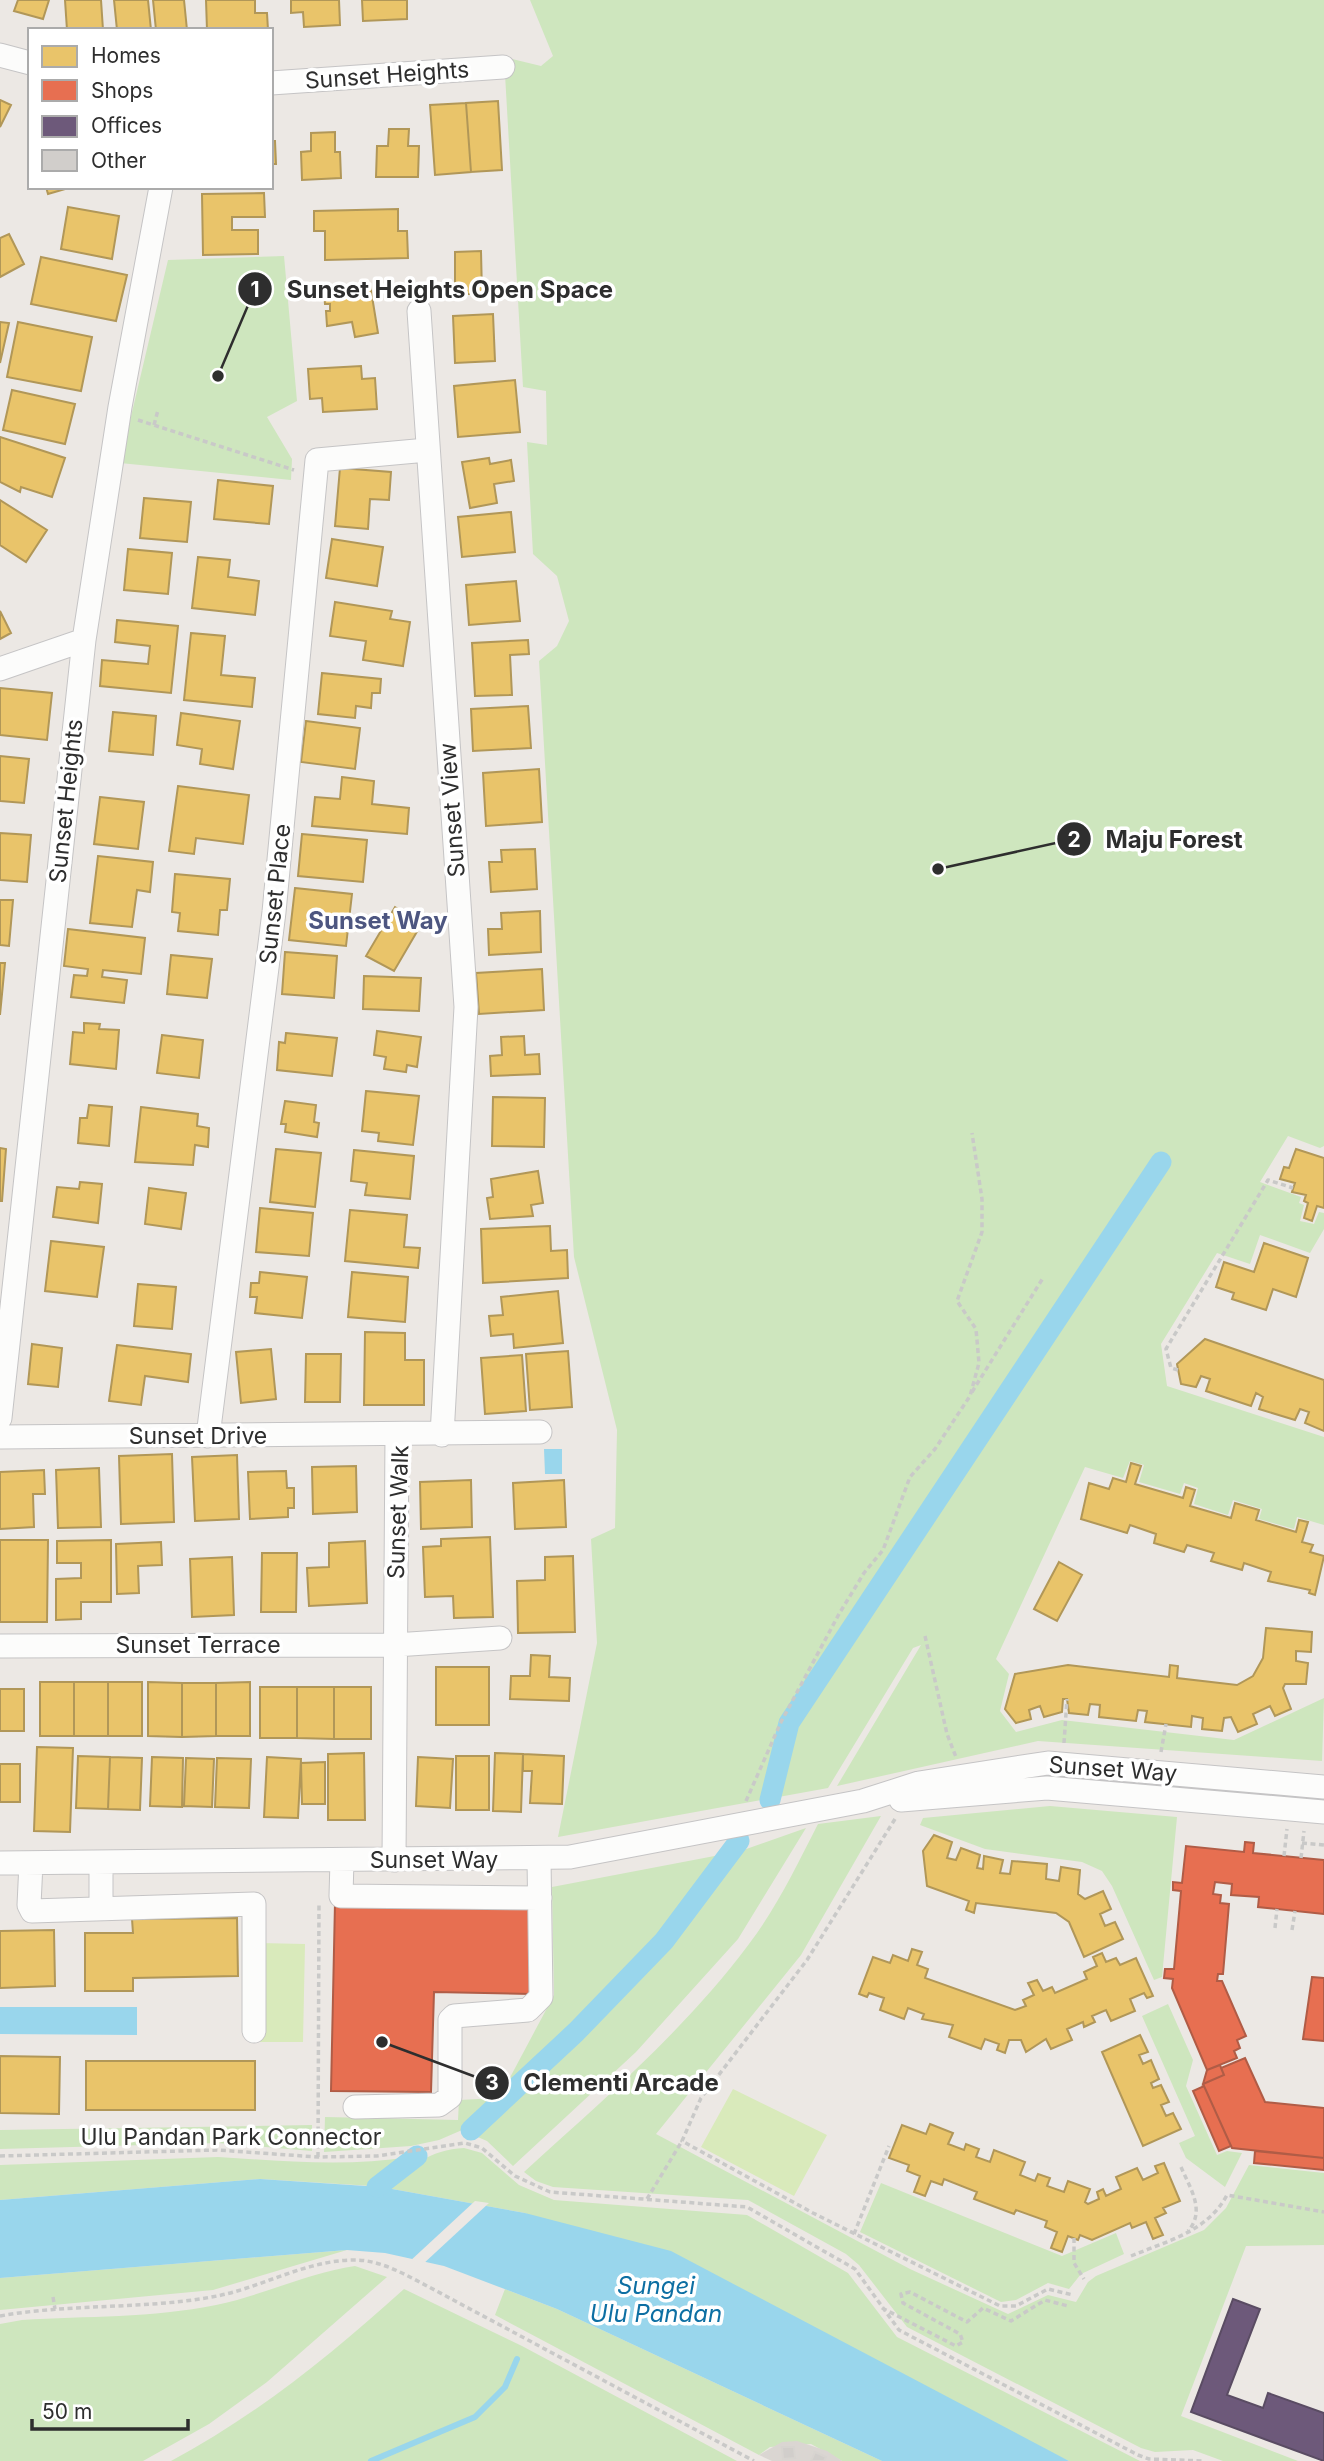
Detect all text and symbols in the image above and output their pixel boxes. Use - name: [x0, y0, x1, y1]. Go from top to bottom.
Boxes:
- legend: [28, 28, 273, 189]
- text: Homes: [91, 43, 161, 68]
- street label: Sunset Heights: [304, 55, 470, 95]
- text: Shops: [91, 78, 153, 103]
- text: Offices: [91, 113, 162, 138]
- text: Other: [91, 148, 147, 173]
- callout: Sunset Heights Open Space: [237, 267, 627, 312]
- text: Sunset Heights Open Space: [287, 275, 613, 304]
- text: 1: [250, 277, 260, 302]
- street label: Sunset Heights: [43, 718, 89, 884]
- street label: Sunset View: [433, 742, 471, 878]
- callout: Maju Forest: [1056, 817, 1256, 862]
- street label: Sunset Place: [254, 822, 296, 966]
- text: Maju Forest: [1105, 825, 1243, 854]
- text: 2: [1067, 827, 1081, 852]
- district label: Sunset Way: [308, 906, 448, 935]
- street label: Sunset Drive: [129, 1422, 267, 1450]
- street label: Sunset Walk: [382, 1444, 414, 1579]
- street label: Sunset Terrace: [115, 1631, 281, 1659]
- street label: Sunset Way: [1048, 1751, 1178, 1787]
- street label: Sunset Way: [370, 1846, 498, 1874]
- callout: Clementi Arcade: [475, 2060, 733, 2105]
- text: Clementi Arcade: [523, 2068, 719, 2097]
- text: 3: [485, 2070, 499, 2095]
- street label: Ulu Pandan Park Connector: [81, 2123, 382, 2151]
- water label: Sungei Ulu Pandan: [590, 2271, 722, 2328]
- scale bar: [32, 2388, 187, 2432]
- text: 50 m: [42, 2399, 92, 2424]

